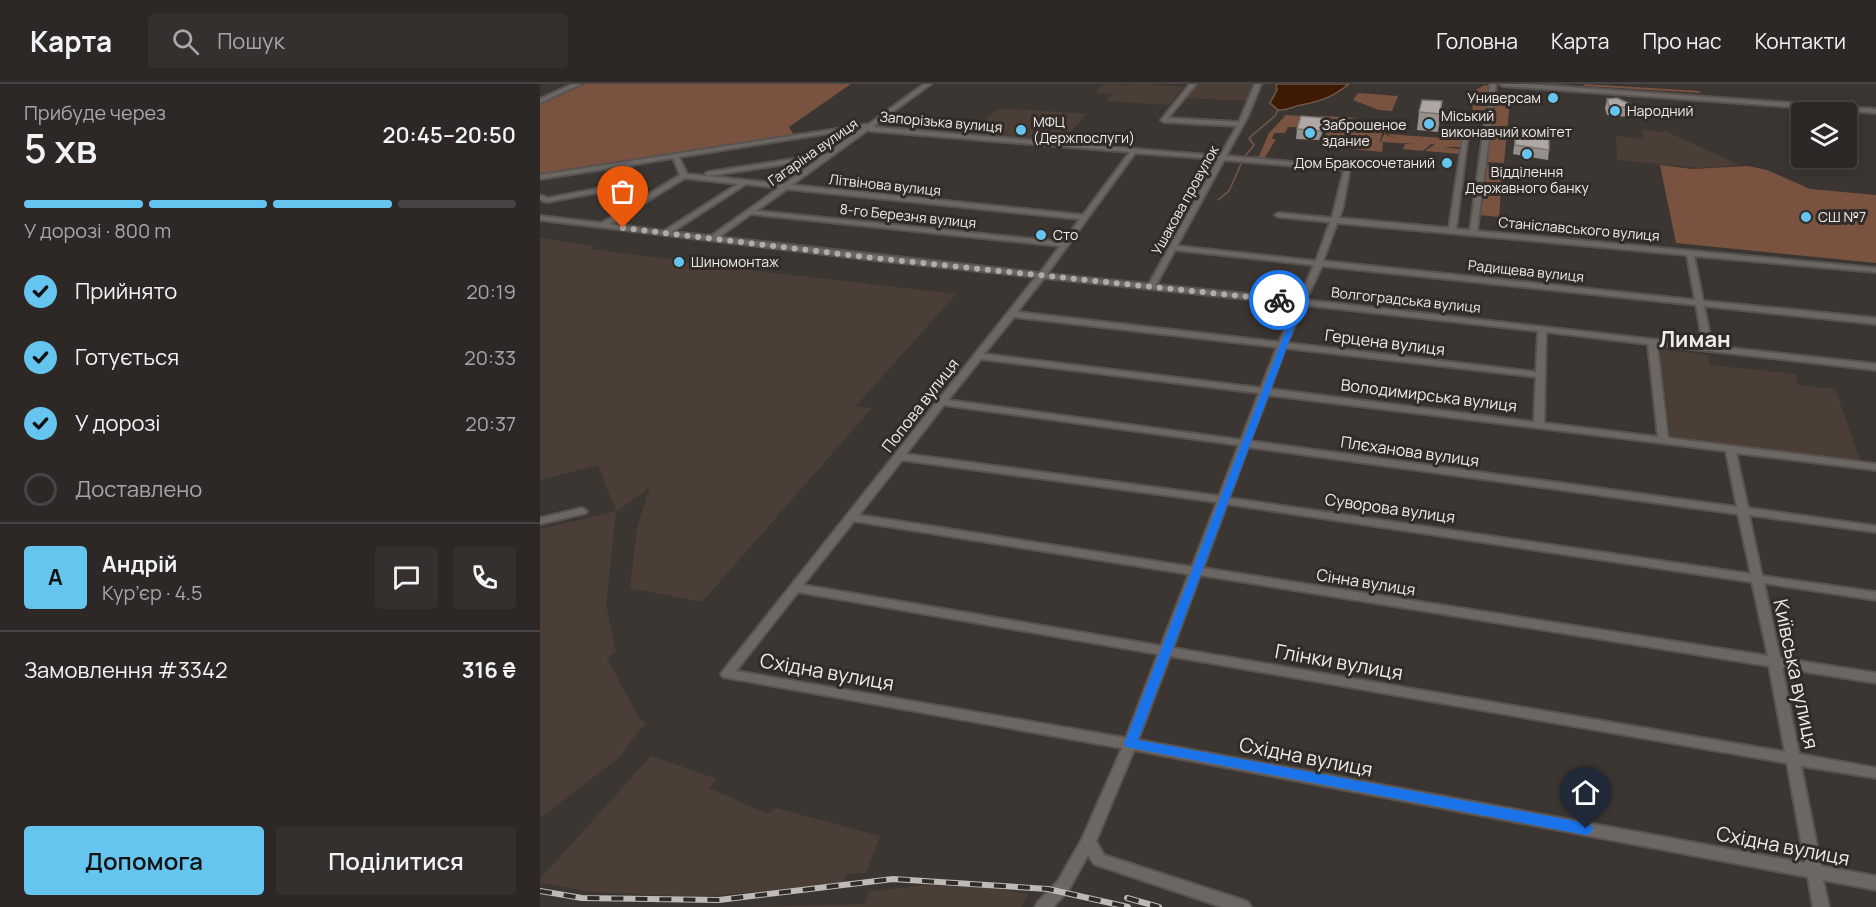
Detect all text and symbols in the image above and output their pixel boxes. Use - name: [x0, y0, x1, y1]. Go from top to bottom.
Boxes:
- search box: [148, 14, 568, 68]
- text: Карта: [30, 22, 112, 60]
- icon: search: [169, 25, 202, 58]
- text: Пошук: [217, 26, 285, 56]
- text: Головна: [1436, 27, 1518, 55]
- text: Карта: [1551, 27, 1609, 55]
- text: Про нас: [1642, 27, 1722, 55]
- text: Контакти: [1755, 27, 1846, 55]
- place label: Универсам: [1467, 88, 1541, 107]
- marker: Универсам: [1546, 91, 1560, 105]
- text: Прибуде через: [24, 99, 166, 126]
- place label: Народний: [1627, 101, 1694, 120]
- map controls: [1791, 102, 1857, 168]
- button: layers: [1791, 102, 1857, 168]
- marker: Народний: [1608, 104, 1622, 118]
- place label: Міський виконавчий комітет: [1441, 106, 1572, 141]
- street label: Запорізька вулиця: [879, 107, 1003, 136]
- place label: МФЦ (Держпослуги): [1033, 112, 1135, 147]
- street label: Гагаріна вулиця: [764, 114, 861, 190]
- place label: Заброшеное здание: [1322, 115, 1406, 150]
- marker: Міський виконавчий комітет: [1422, 117, 1436, 131]
- text: 20:45–20:50: [383, 120, 516, 150]
- text: 5 хв: [24, 121, 97, 175]
- marker: МФЦ (Держпослуги): [1014, 123, 1028, 137]
- marker: Заброшеное здание: [1303, 126, 1317, 140]
- street label: Ушакова провулок: [1147, 141, 1223, 258]
- marker: Відділення Державного банку: [1520, 147, 1534, 161]
- place label: Дом Бракосочетаний: [1294, 153, 1435, 172]
- marker: Дом Бракосочетаний: [1440, 156, 1454, 170]
- place label: Відділення Державного банку: [1465, 162, 1590, 197]
- pin: [597, 166, 648, 228]
- street label: Літвінова вулиця: [828, 169, 942, 200]
- icon: bag: [606, 175, 639, 208]
- street label: 8-го Березня вулиця: [839, 199, 977, 232]
- place label: СШ №7: [1818, 207, 1866, 226]
- marker: СШ №7: [1799, 210, 1813, 224]
- street label: Станіславського вулиця: [1498, 212, 1660, 245]
- text: У дорозі · 800 m: [24, 217, 171, 244]
- place label: Сто: [1053, 225, 1078, 244]
- marker: Сто: [1034, 228, 1048, 242]
- place label: Шиномонтаж: [691, 252, 779, 271]
- marker: Шиномонтаж: [672, 255, 686, 269]
- street label: Радищева вулиця: [1467, 255, 1585, 286]
- courier: [1249, 270, 1309, 330]
- icon: check: [24, 275, 57, 308]
- text: Прийнято: [75, 276, 177, 306]
- text: 20:19: [466, 278, 516, 305]
- street label: Волгоградська вулиця: [1330, 282, 1482, 317]
- icon: bike: [1263, 284, 1296, 317]
- street label: Герцена вулиця: [1324, 324, 1446, 360]
- district label: Лиман: [1659, 324, 1731, 354]
- icon: check: [24, 341, 57, 374]
- text: Готується: [75, 342, 179, 372]
- text: 20:33: [464, 344, 516, 371]
- street label: Попова вулиця: [876, 354, 964, 456]
- street label: Володимирська вулиця: [1340, 373, 1518, 417]
- icon: check: [24, 407, 57, 440]
- text: У дорозі: [75, 408, 161, 438]
- text: 20:37: [465, 410, 516, 437]
- street label: Плєханова вулиця: [1339, 430, 1481, 472]
- text: Доставлено: [75, 474, 202, 504]
- street label: Суворова вулиця: [1323, 488, 1457, 528]
- button: chat: [375, 546, 438, 609]
- button: phone: [453, 546, 516, 609]
- text: Андрій: [102, 549, 177, 579]
- text: А: [48, 562, 63, 592]
- street label: Сінна вулиця: [1315, 563, 1417, 601]
- text: Кур’єр · 4.5: [102, 579, 202, 606]
- street label: Київська вулиця: [1767, 596, 1826, 751]
- street label: Глінки вулиця: [1273, 637, 1405, 686]
- street label: Східна вулиця: [758, 646, 896, 697]
- text: Замовлення #3342: [24, 655, 228, 685]
- text: 316 ₴: [462, 655, 516, 685]
- street label: Східна вулиця: [1237, 730, 1375, 783]
- pin: [1560, 767, 1611, 829]
- icon: home: [1569, 776, 1602, 809]
- street label: Східна вулиця: [1714, 819, 1852, 872]
- button: Допомога: [24, 826, 264, 895]
- button: Поділитися: [276, 826, 516, 895]

